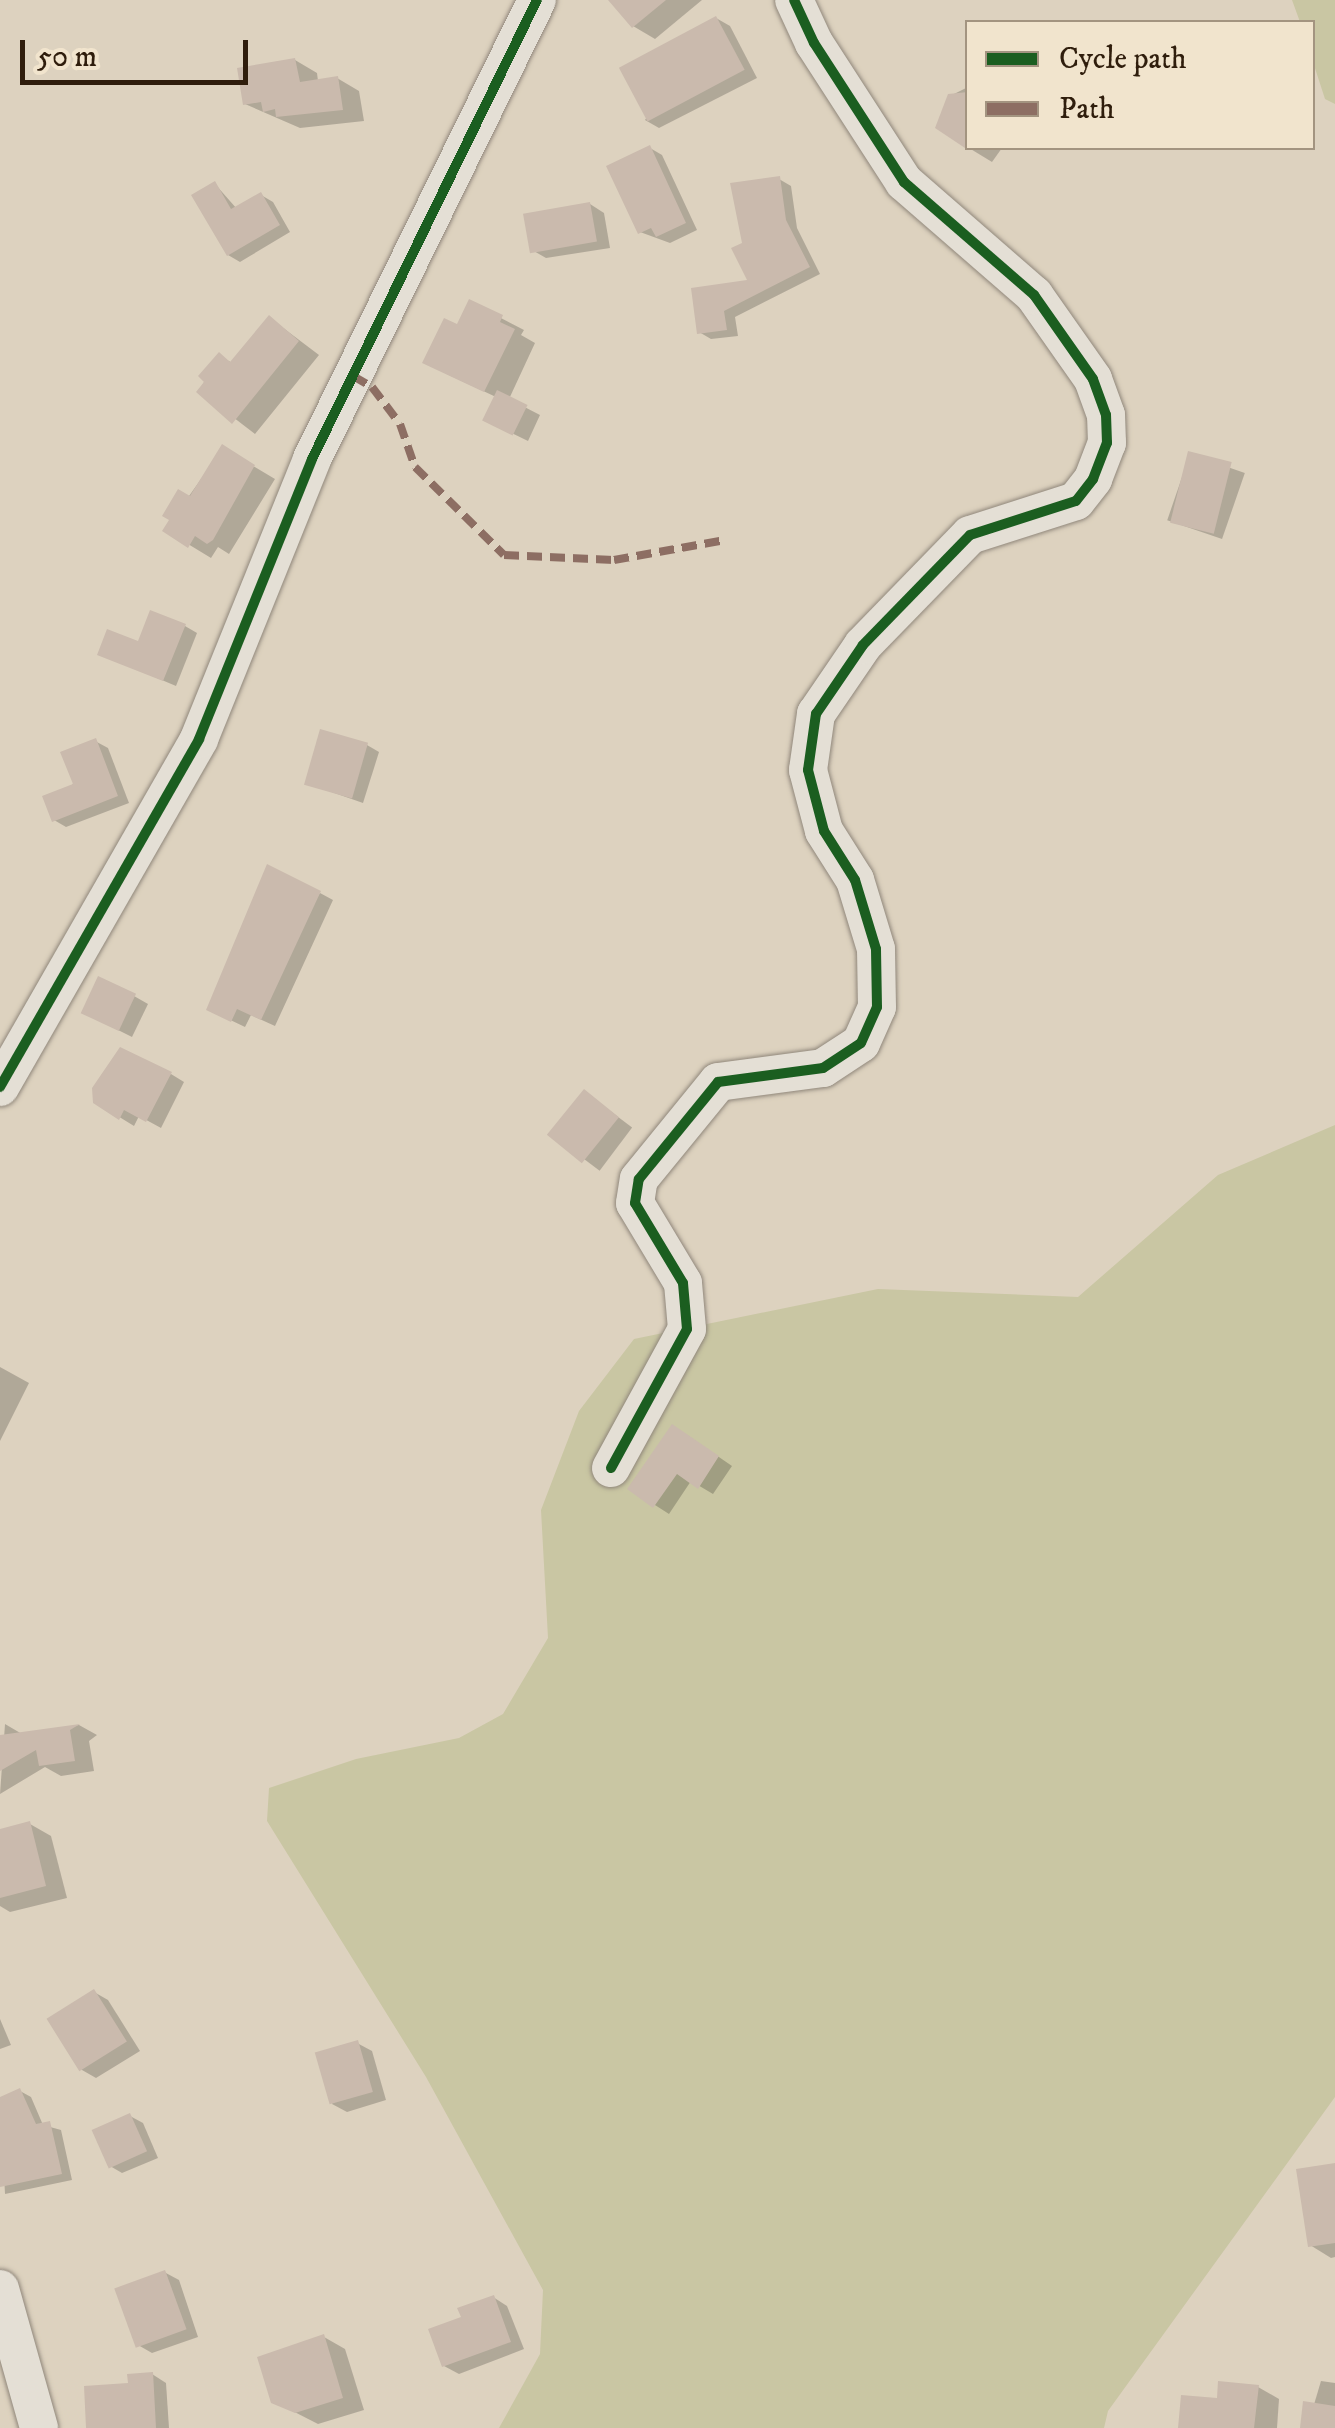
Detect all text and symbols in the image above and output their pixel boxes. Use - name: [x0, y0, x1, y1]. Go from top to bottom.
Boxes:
- scale bar: [25, 20, 252, 82]
- legend: [965, 20, 1315, 150]
- text: 50 m: [37, 39, 97, 76]
- text: Cycle path: [1059, 41, 1187, 78]
- text: Path: [1059, 91, 1115, 128]

